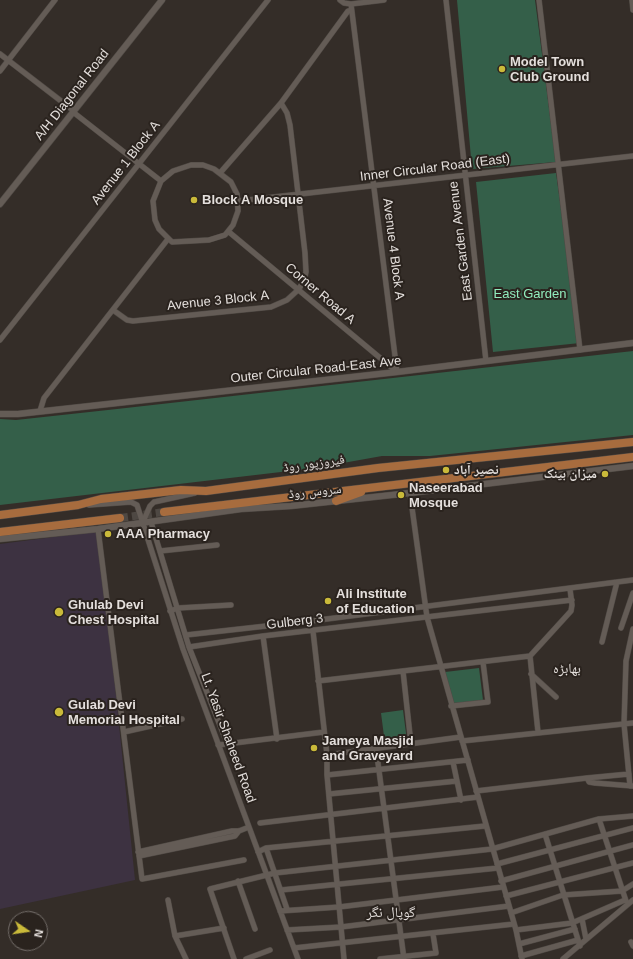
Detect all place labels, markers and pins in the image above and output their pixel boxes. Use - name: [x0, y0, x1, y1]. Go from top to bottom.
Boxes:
- place label: Model Town Club Ground: [510, 54, 589, 85]
- marker: Model Town Club Ground: [497, 64, 507, 74]
- place label: Block A Mosque: [202, 192, 303, 208]
- marker: Block A Mosque: [189, 195, 199, 205]
- place label: نصیر آباد: [454, 462, 499, 478]
- marker: نصیر آباد: [441, 465, 451, 475]
- place label: میزان بینک: [544, 466, 597, 482]
- marker: میزان بینک: [600, 469, 610, 479]
- place label: Naseerabad Mosque: [409, 480, 483, 511]
- marker: Naseerabad Mosque: [396, 490, 406, 500]
- place label: AAA Pharmacy: [116, 526, 210, 542]
- marker: AAA Pharmacy: [103, 529, 113, 539]
- place label: Ali Institute of Education: [336, 586, 415, 617]
- marker: Ali Institute of Education: [323, 596, 333, 606]
- place label: Ghulab Devi Chest Hospital: [68, 597, 159, 628]
- marker: Ghulab Devi Chest Hospital: [53, 606, 65, 618]
- place label: Gulab Devi Memorial Hospital: [68, 697, 180, 728]
- marker: Gulab Devi Memorial Hospital: [53, 706, 65, 718]
- place label: Jameya Masjid and Graveyard: [322, 733, 414, 764]
- marker: Jameya Masjid and Graveyard: [309, 743, 319, 753]

